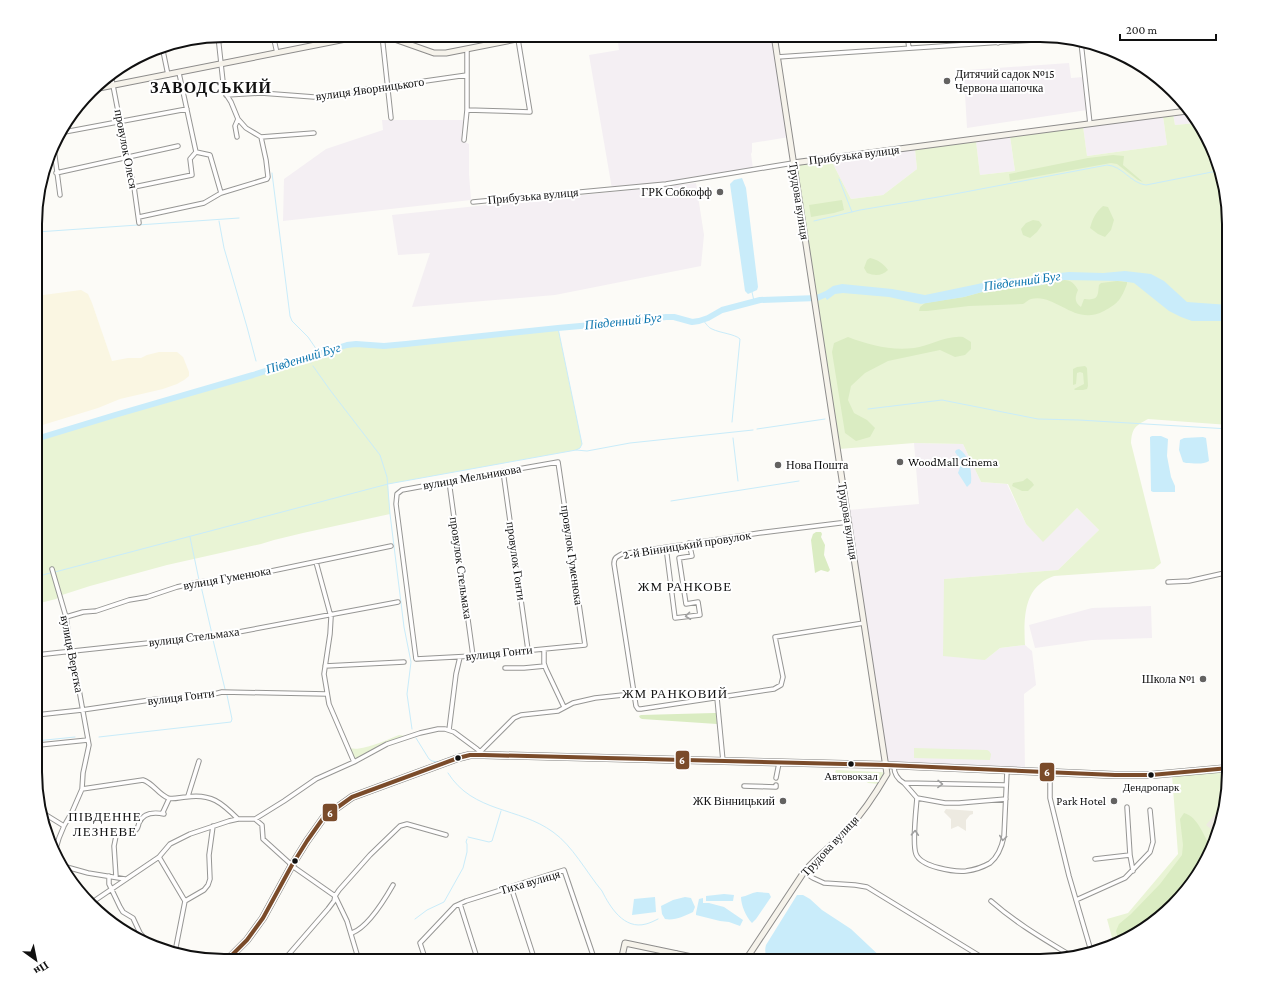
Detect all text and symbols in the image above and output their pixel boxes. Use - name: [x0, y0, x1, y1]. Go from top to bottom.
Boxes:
- scale bar: [1120, 16, 1216, 42]
- text: 200 m: [1126, 23, 1158, 37]
- place label: Дитячий садок №15 Червона шапочка: [955, 67, 1055, 95]
- street label: вулиця Яворницького: [315, 74, 425, 104]
- marker: Дитячий садок №15 Червона шапочка: [942, 76, 952, 86]
- district label: ЗАВОДСЬКИЙ: [150, 78, 272, 97]
- street label: провулок Олеся: [111, 108, 141, 190]
- street label: Прибузька вулиця: [808, 142, 901, 168]
- street label: Трудова вулиця: [786, 161, 812, 241]
- street label: Прибузька вулиця: [487, 185, 580, 207]
- place label: ГРК Собкофф: [641, 185, 712, 199]
- marker: ГРК Собкофф: [715, 187, 725, 197]
- water label: Південний Буг: [982, 268, 1061, 294]
- water label: Південний Буг: [583, 309, 662, 333]
- water label: Південний Буг: [263, 339, 342, 377]
- place label: WoodMall Cinema: [908, 455, 998, 469]
- marker: WoodMall Cinema: [895, 457, 905, 467]
- place label: Нова Пошта: [786, 458, 849, 472]
- marker: Нова Пошта: [773, 460, 783, 470]
- street label: вулиця Мельникова: [422, 461, 523, 493]
- street label: Трудова вулиця: [835, 481, 861, 561]
- street label: провулок Гуменюка: [558, 504, 586, 607]
- street label: провулок Стельмаха: [447, 516, 475, 621]
- street label: провулок Гонти: [504, 521, 529, 602]
- street label: 2-й Вінницький провулок: [622, 528, 752, 562]
- street label: вулиця Гуменюка: [182, 563, 273, 593]
- district label: ЖМ РАНКОВЕ: [638, 579, 732, 594]
- one-way arrow: [685, 611, 691, 620]
- street label: вулиця Веретка: [58, 614, 86, 694]
- street label: вулиця Стельмаха: [148, 624, 241, 650]
- street label: вулиця Гонти: [465, 642, 534, 663]
- place label: Школа №1: [1142, 672, 1195, 686]
- marker: Школа №1: [1198, 674, 1208, 684]
- street label: вулиця Гонти: [147, 686, 216, 708]
- district label: ЖМ РАНКОВИЙ: [622, 686, 728, 701]
- line badge: 6: [675, 750, 690, 770]
- unlabelled marker: [453, 753, 463, 763]
- text: 6: [679, 754, 685, 766]
- marker: Автовокзал: [846, 759, 856, 769]
- line badge: 6: [1039, 762, 1055, 782]
- text: 6: [1044, 766, 1050, 778]
- place label: Автовокзал: [824, 770, 878, 782]
- marker: Дендропарк: [1146, 770, 1156, 780]
- one-way arrow: [937, 780, 943, 788]
- place label: Дендропарк: [1123, 781, 1180, 793]
- place label: ЖК Вінницький: [693, 794, 776, 808]
- place label: Park Hotel: [1056, 794, 1106, 808]
- marker: ЖК Вінницький: [778, 796, 788, 806]
- marker: Park Hotel: [1109, 796, 1119, 806]
- line badge: 6: [322, 803, 338, 822]
- text: 6: [327, 807, 333, 819]
- district label: ПІВДЕННЕ ЛЕЗНЕВЕ: [68, 809, 142, 839]
- street label: Трудова вулиця: [798, 812, 862, 879]
- one-way arrow: [911, 830, 919, 836]
- one-way arrow: [999, 835, 1008, 841]
- unlabelled marker: [290, 856, 300, 866]
- street label: Тиха вулиця: [498, 867, 562, 897]
- north arrow: [16, 940, 56, 980]
- text: Пн: [31, 959, 51, 978]

